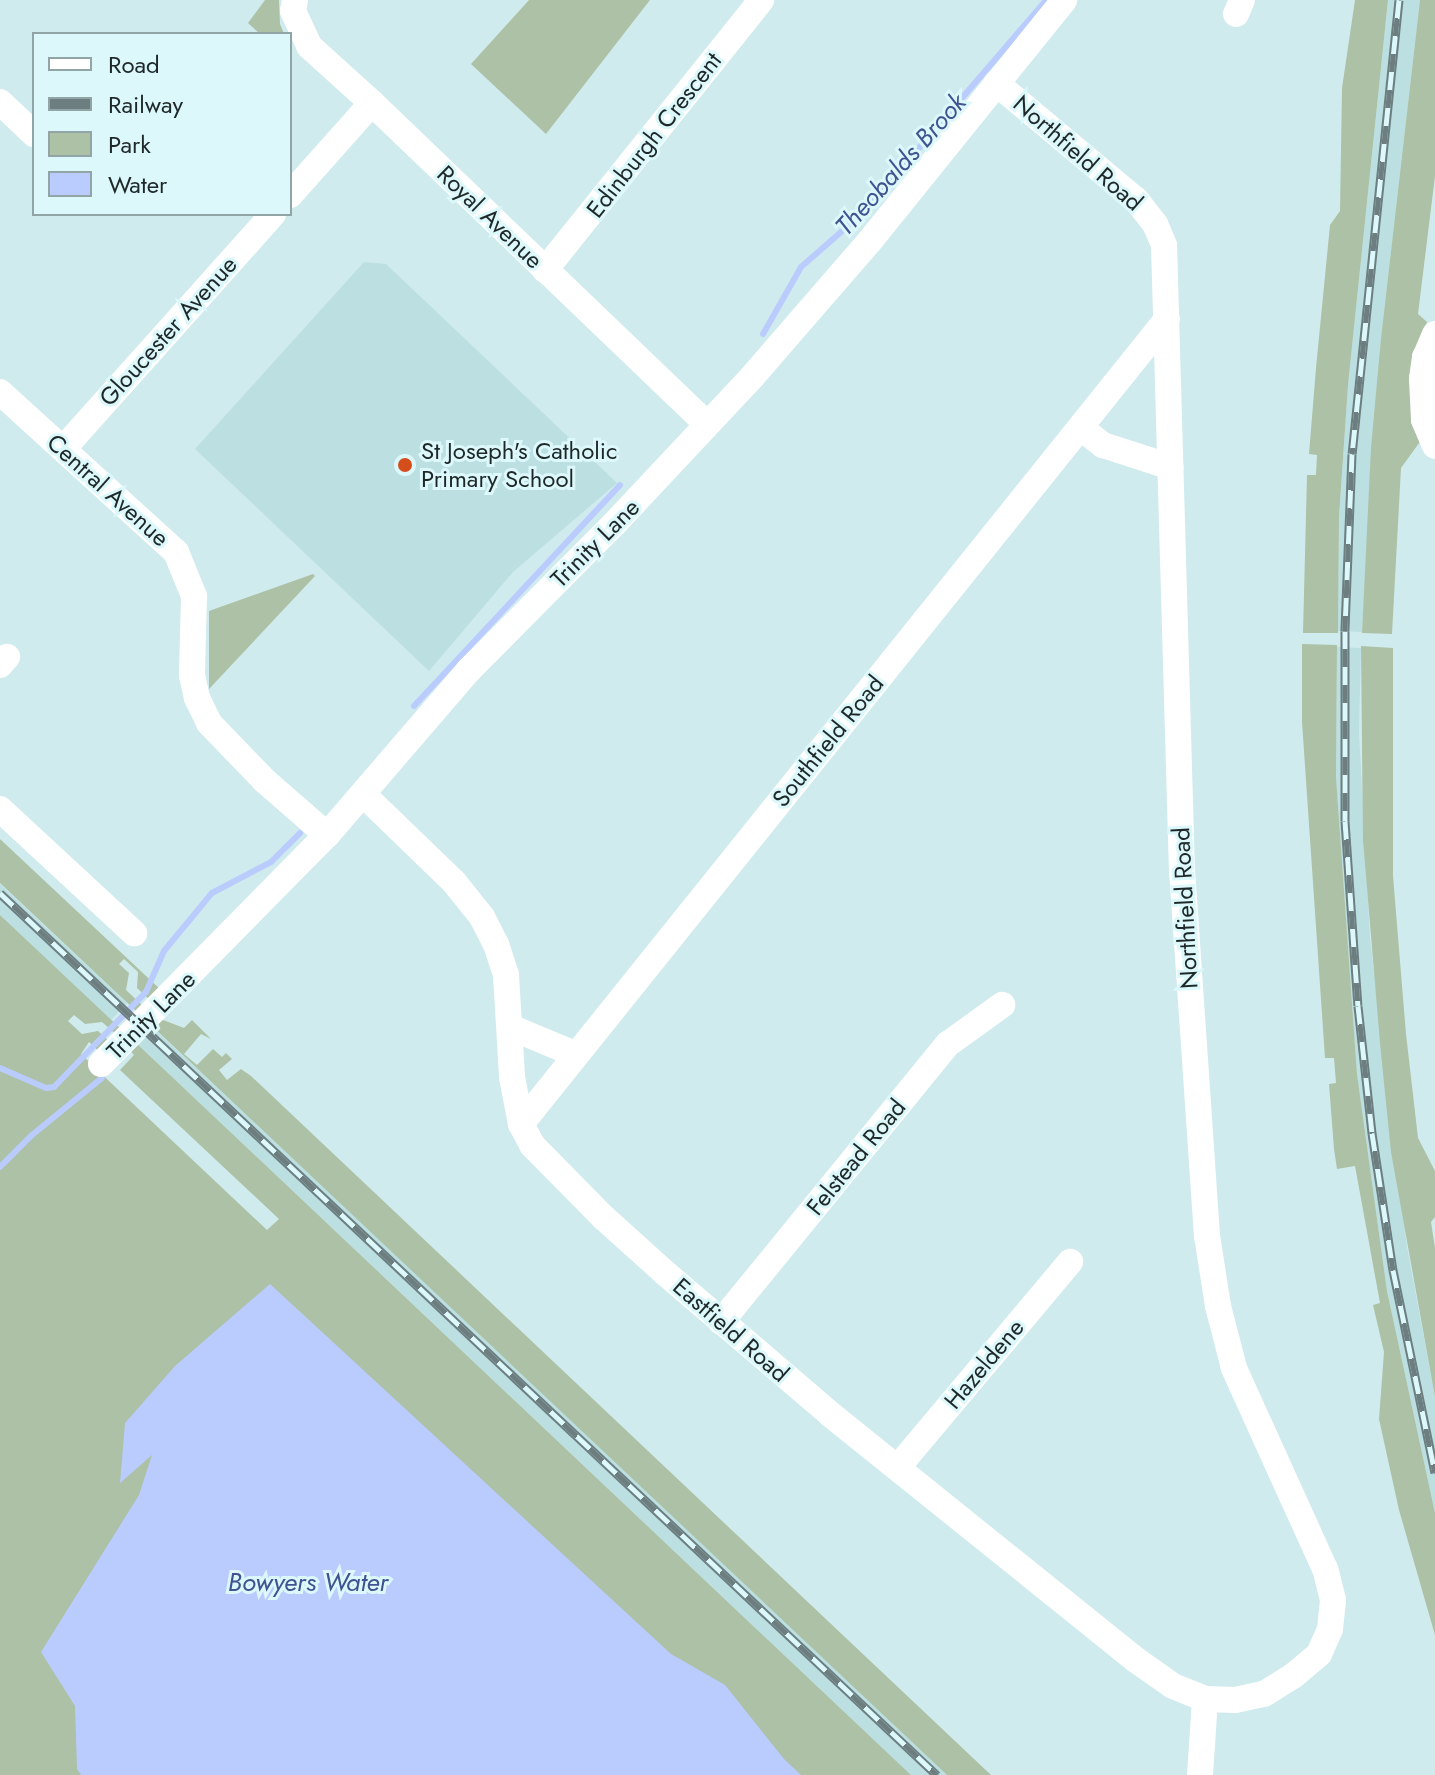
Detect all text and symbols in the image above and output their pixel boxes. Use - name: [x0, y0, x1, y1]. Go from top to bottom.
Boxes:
- legend: [32, 32, 292, 216]
- text: Road: [108, 47, 160, 82]
- street label: Edinburgh Crescent: [581, 47, 727, 223]
- text: Railway: [108, 87, 183, 122]
- water label: Theobalds Brook: [829, 88, 973, 242]
- street label: Northfield Road: [1007, 89, 1149, 217]
- text: Park: [108, 127, 151, 162]
- street label: Royal Avenue: [431, 159, 549, 275]
- text: Water: [108, 167, 167, 202]
- street label: Gloucester Avenue: [93, 250, 243, 412]
- street label: Central Avenue: [41, 428, 175, 552]
- place label: St Joseph's Catholic Primary School: [421, 437, 618, 493]
- marker: St Joseph's Catholic Primary School: [396, 456, 414, 474]
- street label: Trinity Lane: [545, 493, 645, 593]
- street label: Southfield Road: [766, 669, 890, 813]
- street label: Northfield Road: [1166, 826, 1204, 990]
- street label: Trinity Lane: [101, 965, 201, 1065]
- street label: Felstead Road: [800, 1093, 912, 1221]
- street label: Eastfield Road: [667, 1272, 795, 1388]
- street label: Hazeldene: [938, 1313, 1030, 1415]
- water label: Bowyers Water: [228, 1567, 388, 1599]

